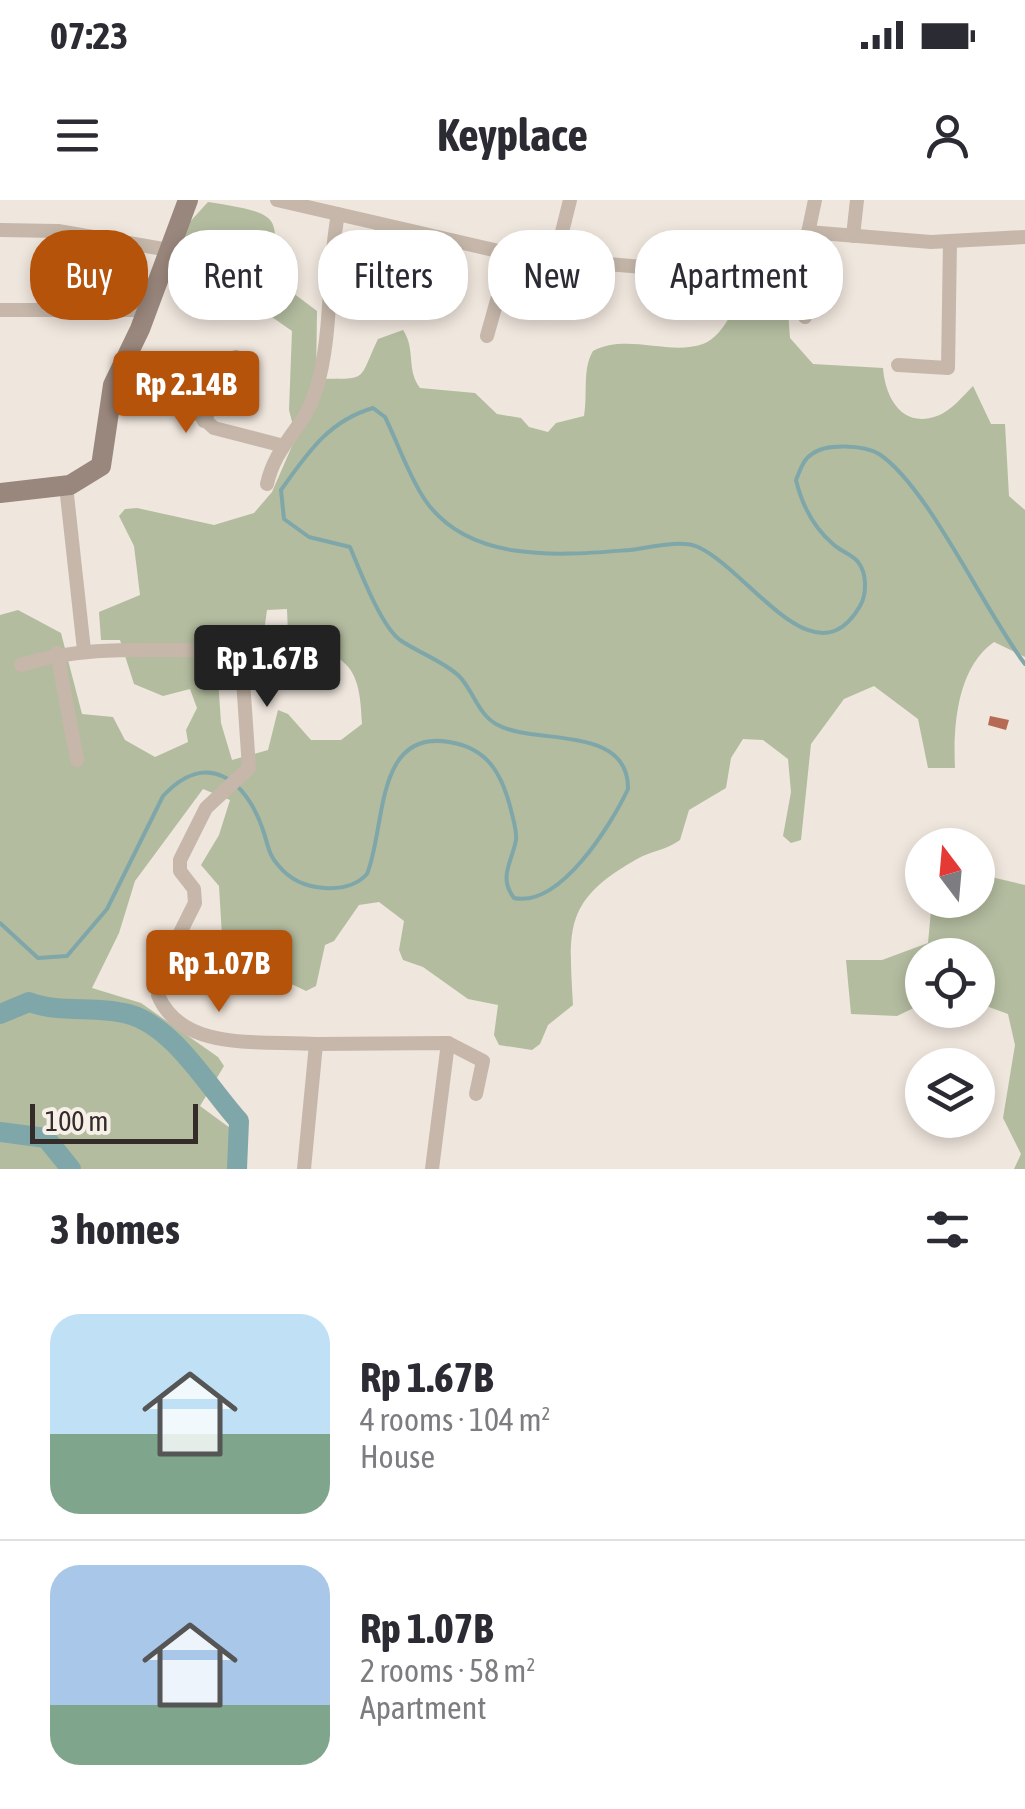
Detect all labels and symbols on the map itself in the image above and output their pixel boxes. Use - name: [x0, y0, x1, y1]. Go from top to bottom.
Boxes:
- pin: Rp 2.14B: [83, 351, 289, 436]
- pin: Rp 1.67B: [164, 625, 370, 710]
- north arrow: [905, 828, 995, 918]
- pin: Rp 1.07B: [116, 930, 322, 1015]
- scale bar: [30, 1099, 198, 1144]

